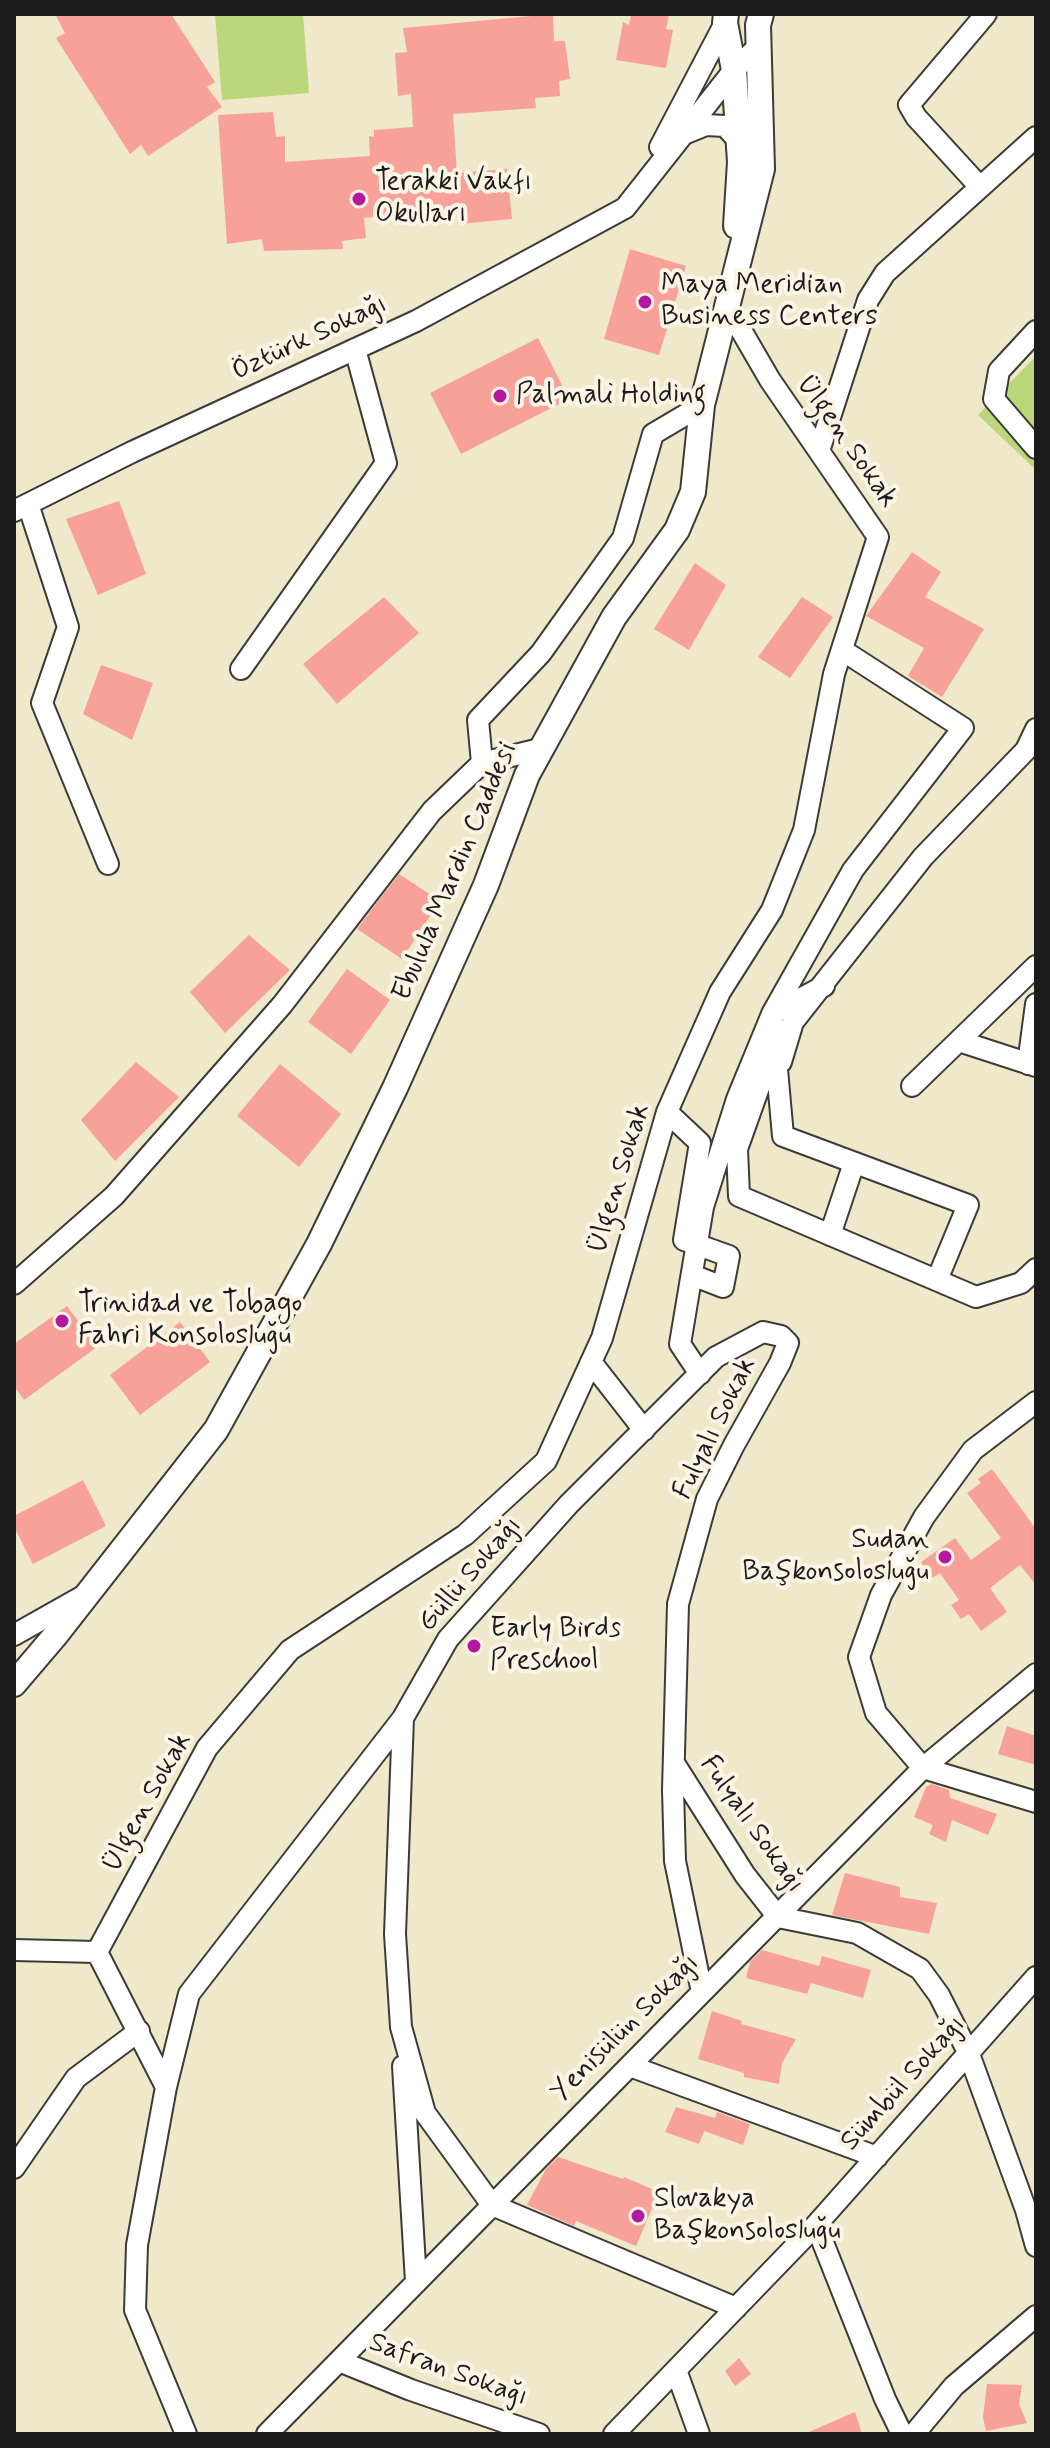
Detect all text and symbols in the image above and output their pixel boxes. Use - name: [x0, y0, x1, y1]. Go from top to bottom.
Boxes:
- place label: Terakki Vakfı Okulları: [375, 166, 532, 232]
- marker: Terakki Vakfı Okulları: [350, 190, 368, 208]
- place label: Maya Meridian Business Centers: [661, 269, 878, 335]
- street label: Öztürk Sokağı: [227, 288, 393, 390]
- marker: Maya Meridian Business Centers: [636, 293, 654, 311]
- street label: Ülgen Sokak: [788, 369, 904, 515]
- place label: Palmali Holding: [516, 379, 706, 413]
- marker: Palmali Holding: [491, 387, 509, 405]
- street label: Ebulula Mardin Caddesi: [386, 738, 526, 1006]
- street label: Ülgen Sokak: [581, 1100, 659, 1258]
- place label: Trinidad ve Tobago Fahri Konsolosluğu: [78, 1288, 302, 1354]
- marker: Trinidad ve Tobago Fahri Konsolosluğu: [53, 1312, 71, 1330]
- street label: Fulyalı Sokak: [667, 1352, 765, 1506]
- street label: Güllü Sokağı: [412, 1510, 530, 1640]
- place label: Sudan Başkonsolosluğu: [742, 1524, 929, 1590]
- marker: Sudan Başkonsolosluğu: [936, 1548, 954, 1566]
- place label: Early Birds Preschool: [490, 1613, 621, 1679]
- marker: Early Birds Preschool: [465, 1637, 483, 1655]
- street label: Ülgen Sokak: [96, 1727, 200, 1879]
- street label: Fulyalı Sokağı: [691, 1750, 811, 1900]
- street label: Yenisülün Sokağı: [545, 1948, 707, 2110]
- street label: Sümbül Sokağı: [834, 2009, 974, 2159]
- place label: Slovakya Başkonsolosluğu: [654, 2183, 841, 2249]
- marker: Slovakya Başkonsolosluğu: [629, 2207, 647, 2225]
- street label: Safran Sokağı: [364, 2327, 532, 2415]

